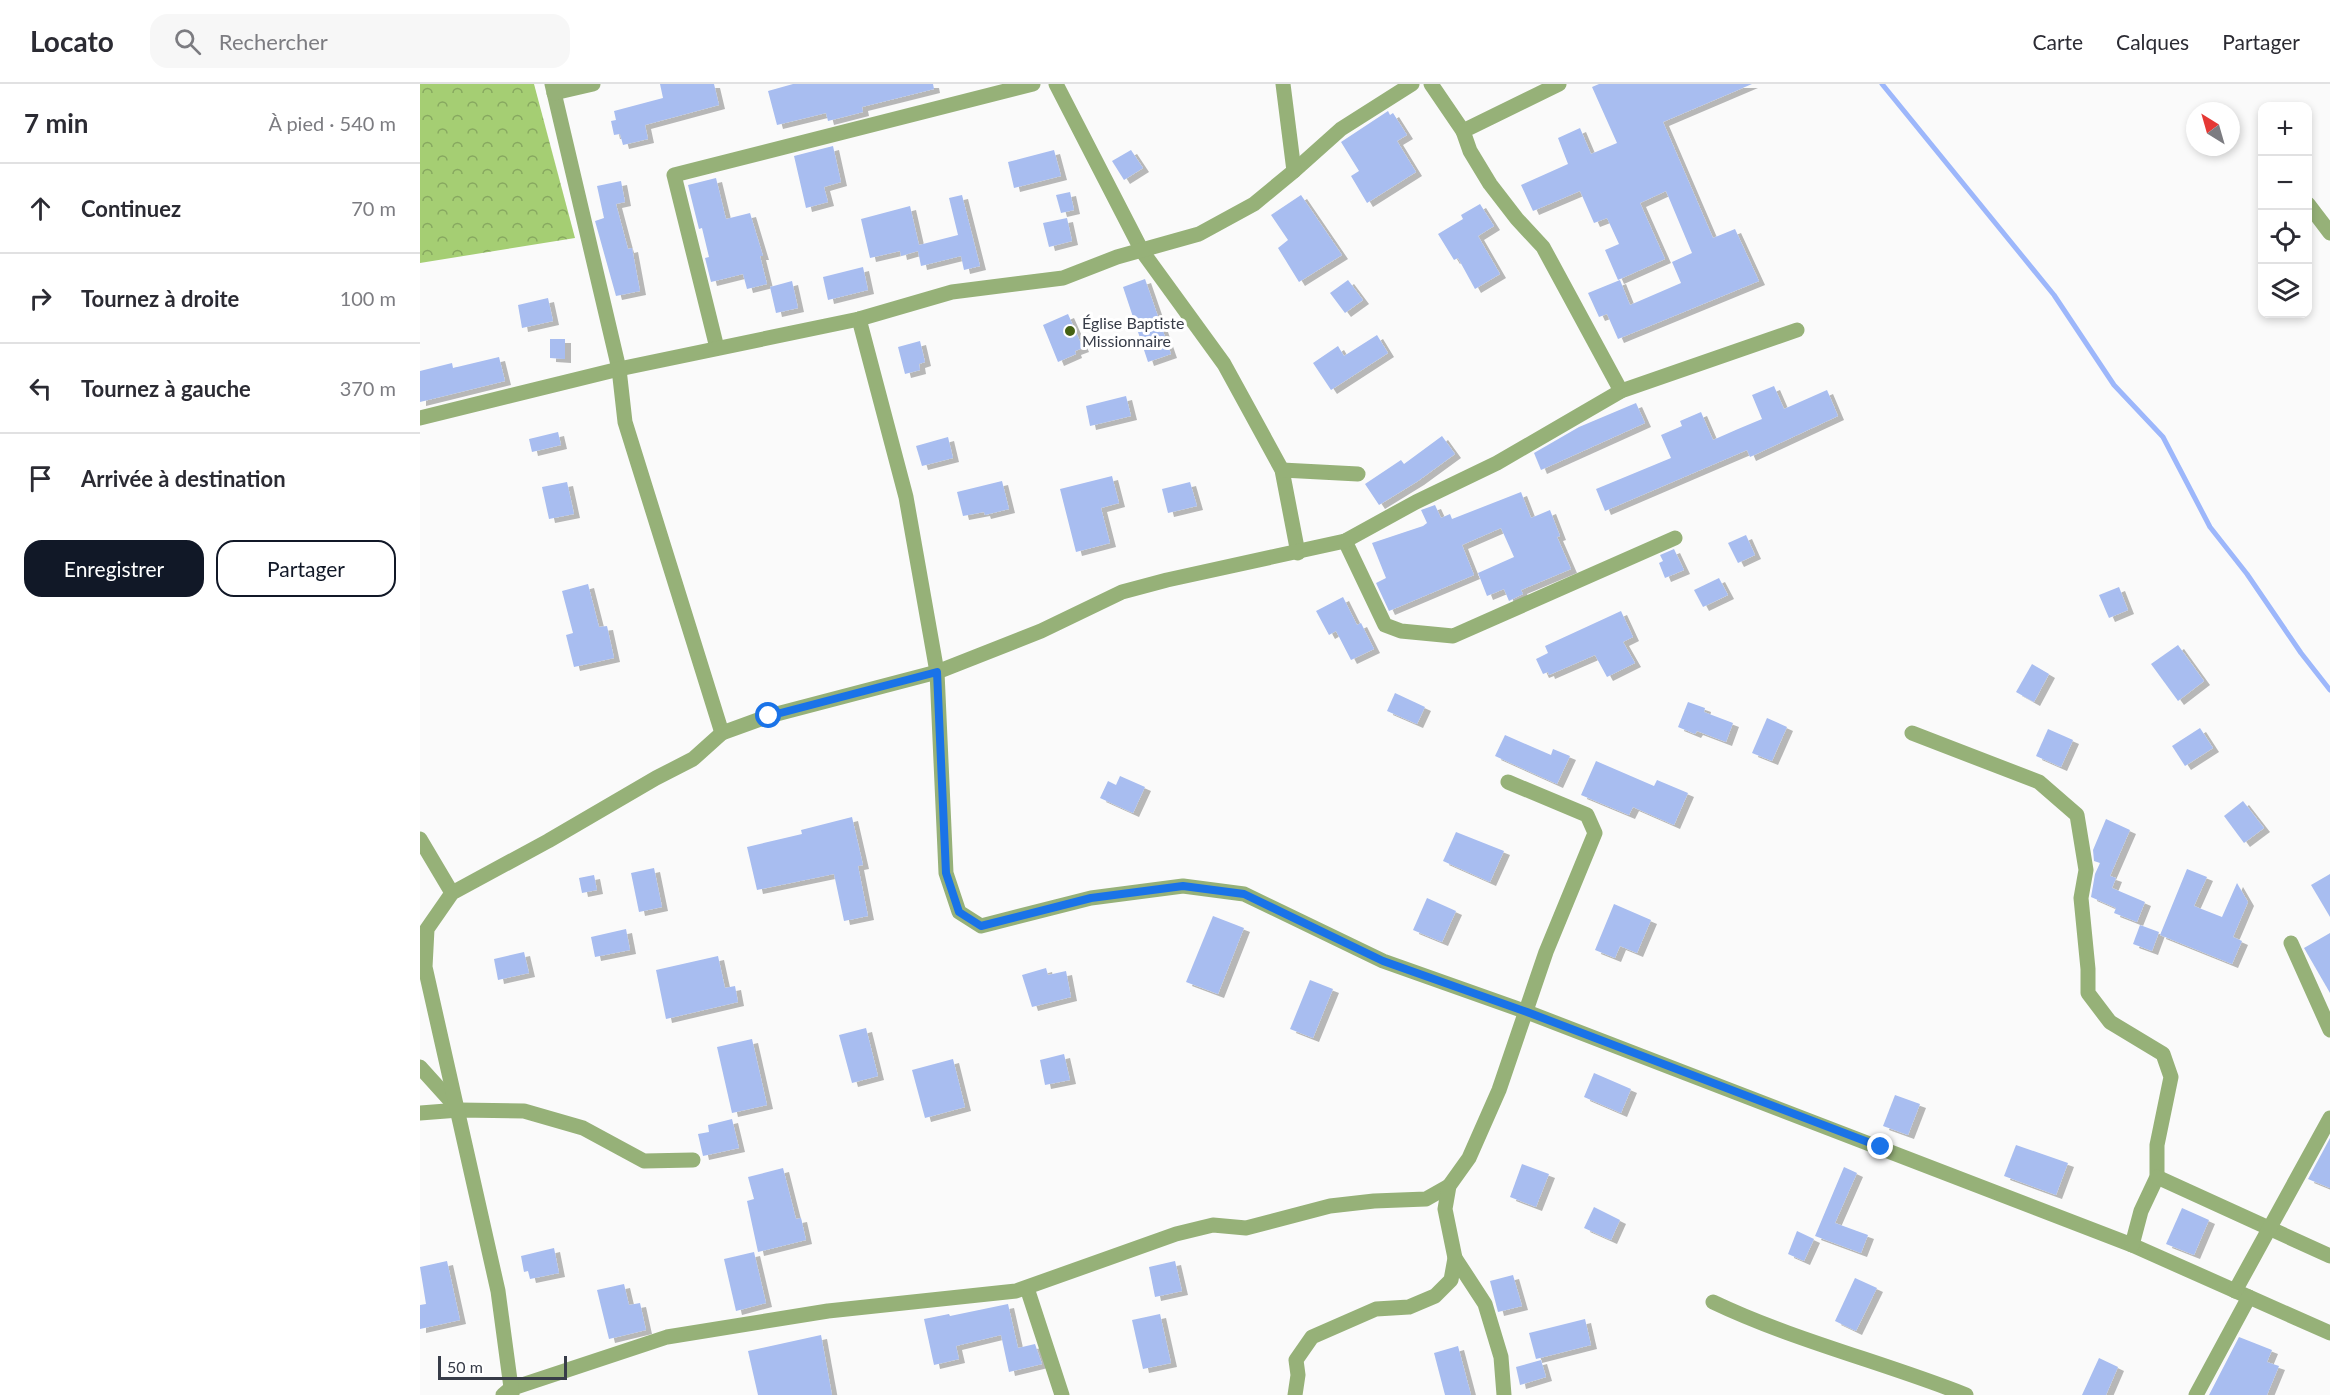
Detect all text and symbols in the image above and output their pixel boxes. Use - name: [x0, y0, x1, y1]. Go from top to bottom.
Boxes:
- search box: [150, 14, 570, 68]
- text: Locato: [30, 24, 114, 58]
- icon: search: [171, 25, 204, 58]
- text: Rechercher: [219, 28, 328, 55]
- text: Carte: [2032, 29, 2083, 54]
- text: Calques: [2116, 29, 2189, 54]
- text: Partager: [2222, 29, 2300, 54]
- north arrow: [2186, 102, 2240, 156]
- map controls: [2258, 102, 2312, 318]
- button: +: [2258, 102, 2312, 156]
- text: 7 min: [24, 107, 88, 139]
- text: À pied · 540 m: [268, 111, 396, 135]
- button: −: [2258, 156, 2312, 210]
- icon: ahead: [24, 192, 57, 225]
- text: Continuez: [81, 195, 181, 222]
- text: 70 m: [351, 196, 396, 220]
- button: locate: [2258, 210, 2312, 264]
- button: layers: [2258, 264, 2312, 318]
- icon: right: [24, 282, 57, 315]
- text: Tournez à droite: [81, 285, 239, 312]
- text: 100 m: [340, 286, 396, 310]
- place label: Église Baptiste Missionnaire: [1082, 313, 1184, 350]
- marker: Église Baptiste Missionnaire: [1063, 324, 1077, 338]
- icon: left: [24, 372, 57, 405]
- text: Tournez à gauche: [81, 375, 251, 402]
- text: 370 m: [340, 376, 396, 400]
- icon: arrive: [24, 462, 57, 495]
- text: Arrivée à destination: [81, 465, 286, 492]
- button: Enregistrer: [24, 540, 204, 597]
- button: Partager: [216, 540, 396, 597]
- route start: [755, 702, 781, 728]
- route end: [1867, 1133, 1893, 1159]
- scale bar: [438, 1353, 567, 1380]
- text: 50 m: [447, 1357, 483, 1376]

